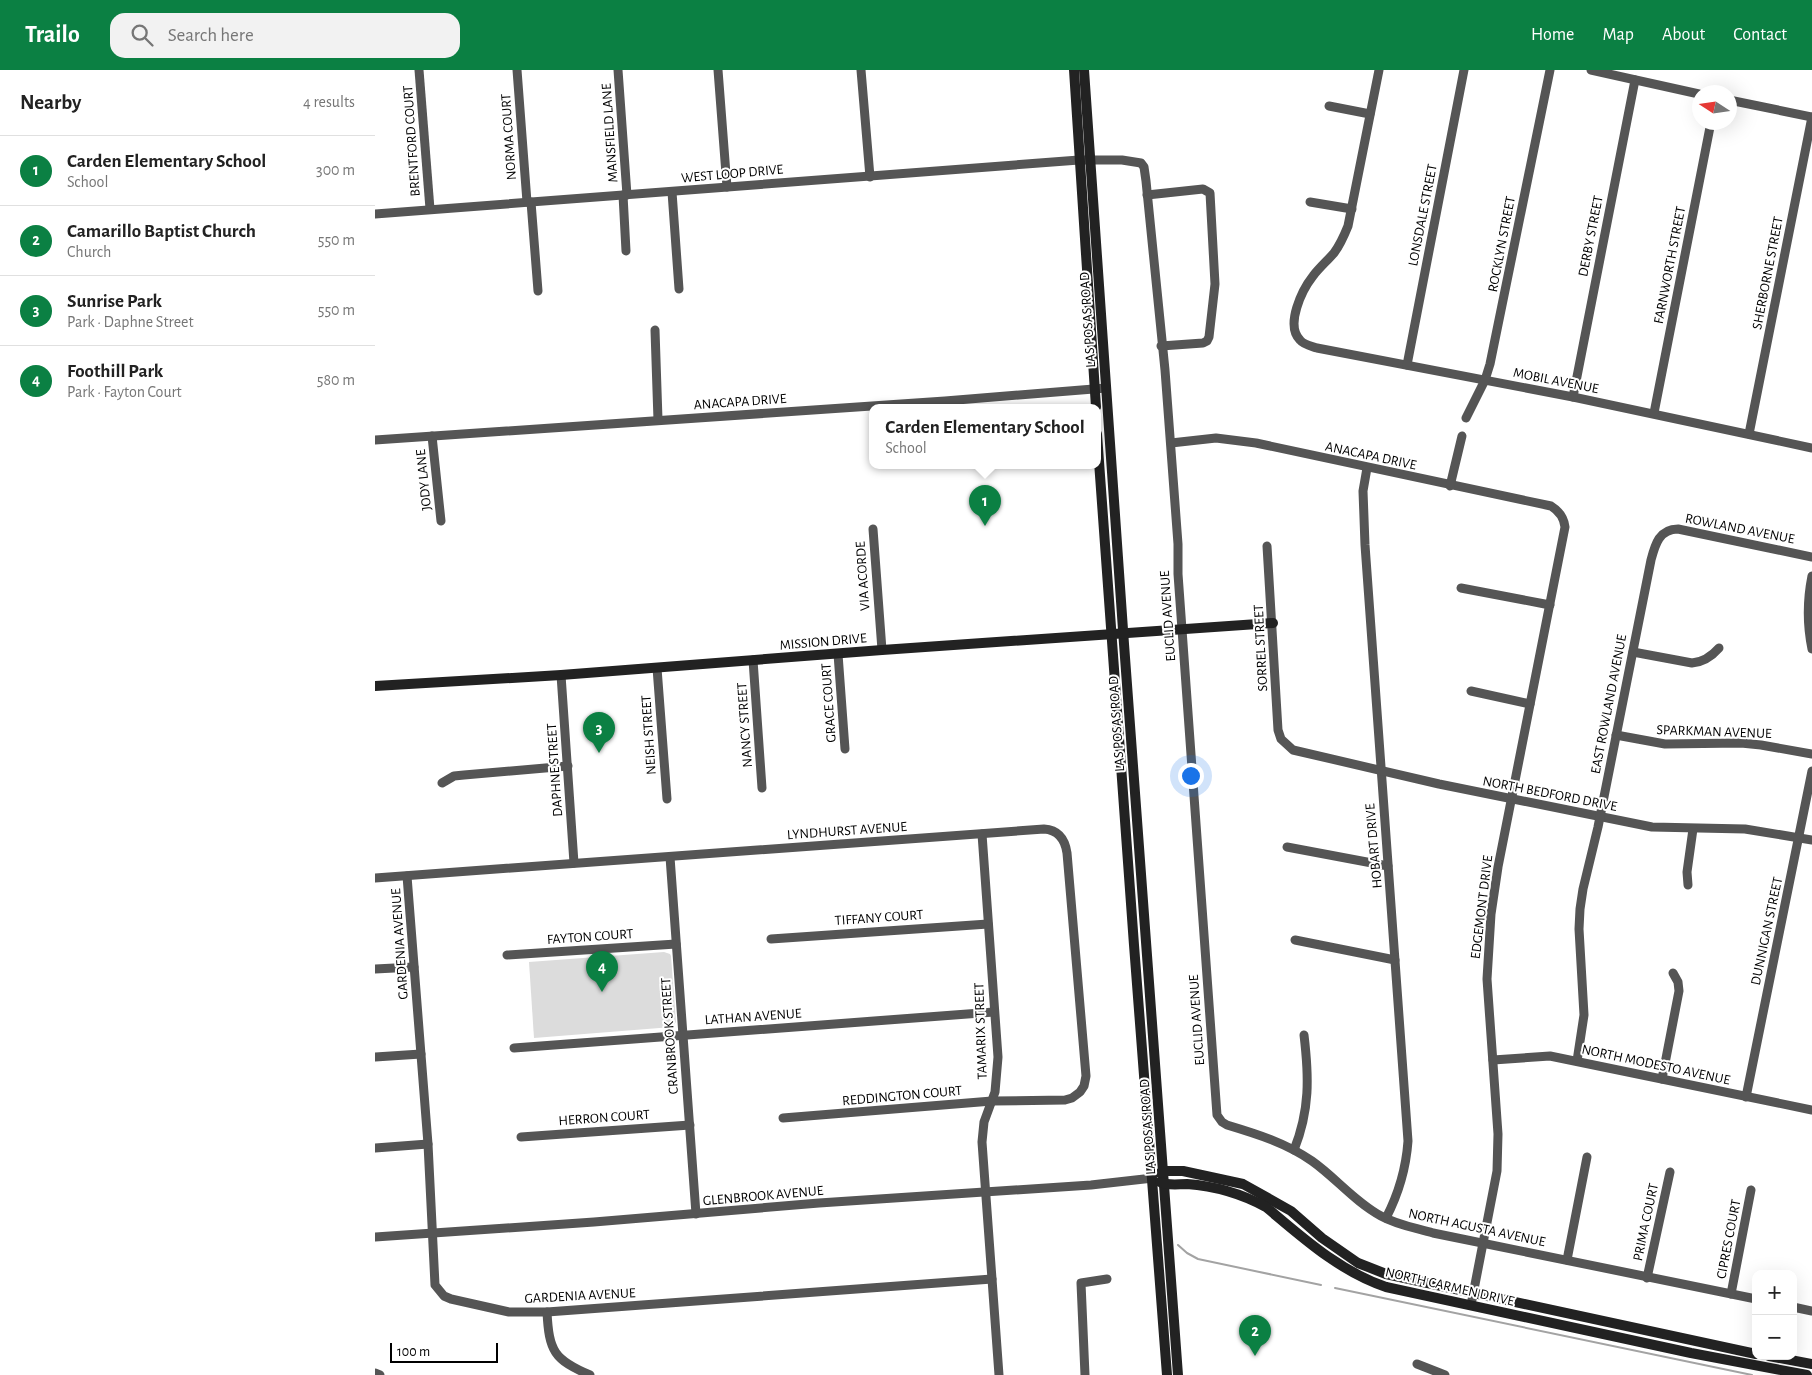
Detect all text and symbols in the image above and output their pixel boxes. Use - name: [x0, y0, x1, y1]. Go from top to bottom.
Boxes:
- search box: [110, 13, 460, 58]
- icon: search: [128, 21, 156, 49]
- text: Trailo: [25, 23, 80, 47]
- text: Search here: [168, 26, 254, 45]
- text: Home: [1531, 26, 1574, 44]
- text: Map: [1602, 26, 1634, 44]
- text: About: [1662, 26, 1705, 44]
- text: Contact: [1733, 26, 1787, 44]
- street label: MANSFIELD LANE: [600, 83, 620, 183]
- street label: BRENTFORD COURT: [401, 85, 423, 197]
- north arrow: [1692, 85, 1737, 130]
- text: Nearby: [20, 92, 81, 113]
- street label: NORMA COURT: [499, 93, 519, 181]
- text: 4 results: [303, 94, 355, 110]
- text: Carden Elementary School: [67, 152, 266, 171]
- text: 1: [33, 162, 39, 178]
- text: 300 m: [316, 162, 355, 178]
- street label: WEST LOOP DRIVE: [680, 163, 784, 185]
- street label: LONSDALE STREET: [1406, 163, 1440, 267]
- text: School: [67, 174, 108, 190]
- street label: DERBY STREET: [1576, 194, 1606, 278]
- street label: ROCKLYN STREET: [1486, 195, 1518, 293]
- street label: FARNWORTH STREET: [1652, 205, 1688, 325]
- street label: SHERBORNE STREET: [1750, 215, 1786, 331]
- text: Camarillo Baptist Church: [67, 222, 256, 241]
- text: 2: [32, 232, 40, 248]
- text: 550 m: [318, 232, 355, 248]
- text: Church: [67, 244, 111, 260]
- street label: LAS POSAS ROAD: [1078, 272, 1098, 368]
- text: Sunrise Park: [67, 292, 162, 311]
- text: 3: [33, 302, 39, 318]
- text: 550 m: [318, 302, 355, 318]
- text: Park · Daphne Street: [67, 314, 194, 330]
- text: Foothill Park: [67, 362, 163, 381]
- street label: MOBIL AVENUE: [1512, 366, 1600, 396]
- text: 4: [32, 372, 40, 388]
- text: 580 m: [317, 372, 355, 388]
- text: Park · Fayton Court: [67, 384, 182, 400]
- street label: ANACAPA DRIVE: [693, 392, 787, 412]
- popup: [869, 404, 1101, 469]
- text: Carden Elementary School: [885, 418, 1085, 437]
- street label: ANACAPA DRIVE: [1324, 439, 1418, 473]
- text: School: [885, 440, 927, 456]
- street label: JODY LANE: [414, 448, 434, 511]
- pin: 1: [969, 485, 1001, 526]
- street label: ROWLAND AVENUE: [1684, 512, 1796, 547]
- street label: VIA ACORDE: [854, 540, 872, 611]
- street label: EUCLID AVENUE: [1158, 570, 1178, 662]
- street label: SORREL STREET: [1252, 604, 1270, 692]
- street label: MISSION DRIVE: [779, 631, 867, 653]
- street label: EAST ROWLAND AVENUE: [1589, 633, 1629, 775]
- street label: GRACE COURT: [819, 663, 839, 743]
- street label: LAS POSAS ROAD: [1107, 676, 1127, 772]
- street label: NANCY STREET: [735, 682, 755, 768]
- street label: NEISH STREET: [639, 694, 659, 775]
- pin: 3: [583, 712, 615, 753]
- street label: DAPHNE STREET: [545, 723, 565, 817]
- street label: SPARKMAN AVENUE: [1656, 723, 1772, 741]
- your location: [1178, 763, 1204, 789]
- street label: NORTH BEDFORD DRIVE: [1481, 774, 1618, 814]
- street label: HOBART DRIVE: [1363, 803, 1385, 889]
- street label: LYNDHURST AVENUE: [787, 820, 908, 842]
- street label: EDGEMONT DRIVE: [1469, 854, 1495, 960]
- street label: DUNNIGAN STREET: [1749, 876, 1785, 987]
- street label: GARDENIA AVENUE: [389, 888, 411, 1000]
- street label: TIFFANY COURT: [834, 908, 924, 928]
- street label: FAYTON COURT: [546, 927, 634, 947]
- pin: 4: [586, 951, 618, 992]
- street label: EUCLID AVENUE: [1187, 974, 1207, 1066]
- street label: CRANBROOK STREET: [659, 977, 681, 1095]
- street label: TAMARIX STREET: [972, 982, 990, 1080]
- street label: LATHAN AVENUE: [704, 1007, 802, 1027]
- street label: NORTH MODESTO AVENUE: [1580, 1042, 1732, 1088]
- street label: LAS POSAS ROAD: [1138, 1079, 1158, 1175]
- street label: REDDINGTON COURT: [842, 1084, 963, 1108]
- street label: HERRON COURT: [558, 1108, 650, 1128]
- street label: PRIMA COURT: [1631, 1182, 1661, 1262]
- street label: GLENBROOK AVENUE: [702, 1184, 824, 1208]
- street label: CIPRES COURT: [1714, 1198, 1744, 1280]
- street label: NORTH AGUSTA AVENUE: [1407, 1207, 1547, 1249]
- street label: NORTH CARMEN DRIVE: [1384, 1265, 1516, 1309]
- map controls: [1752, 1270, 1797, 1360]
- button: +: [1752, 1270, 1797, 1315]
- street label: GARDENIA AVENUE: [524, 1286, 636, 1306]
- pin: 2: [1239, 1315, 1271, 1356]
- button: −: [1752, 1315, 1797, 1360]
- scale bar: [390, 1340, 497, 1363]
- text: 100 m: [397, 1345, 430, 1359]

